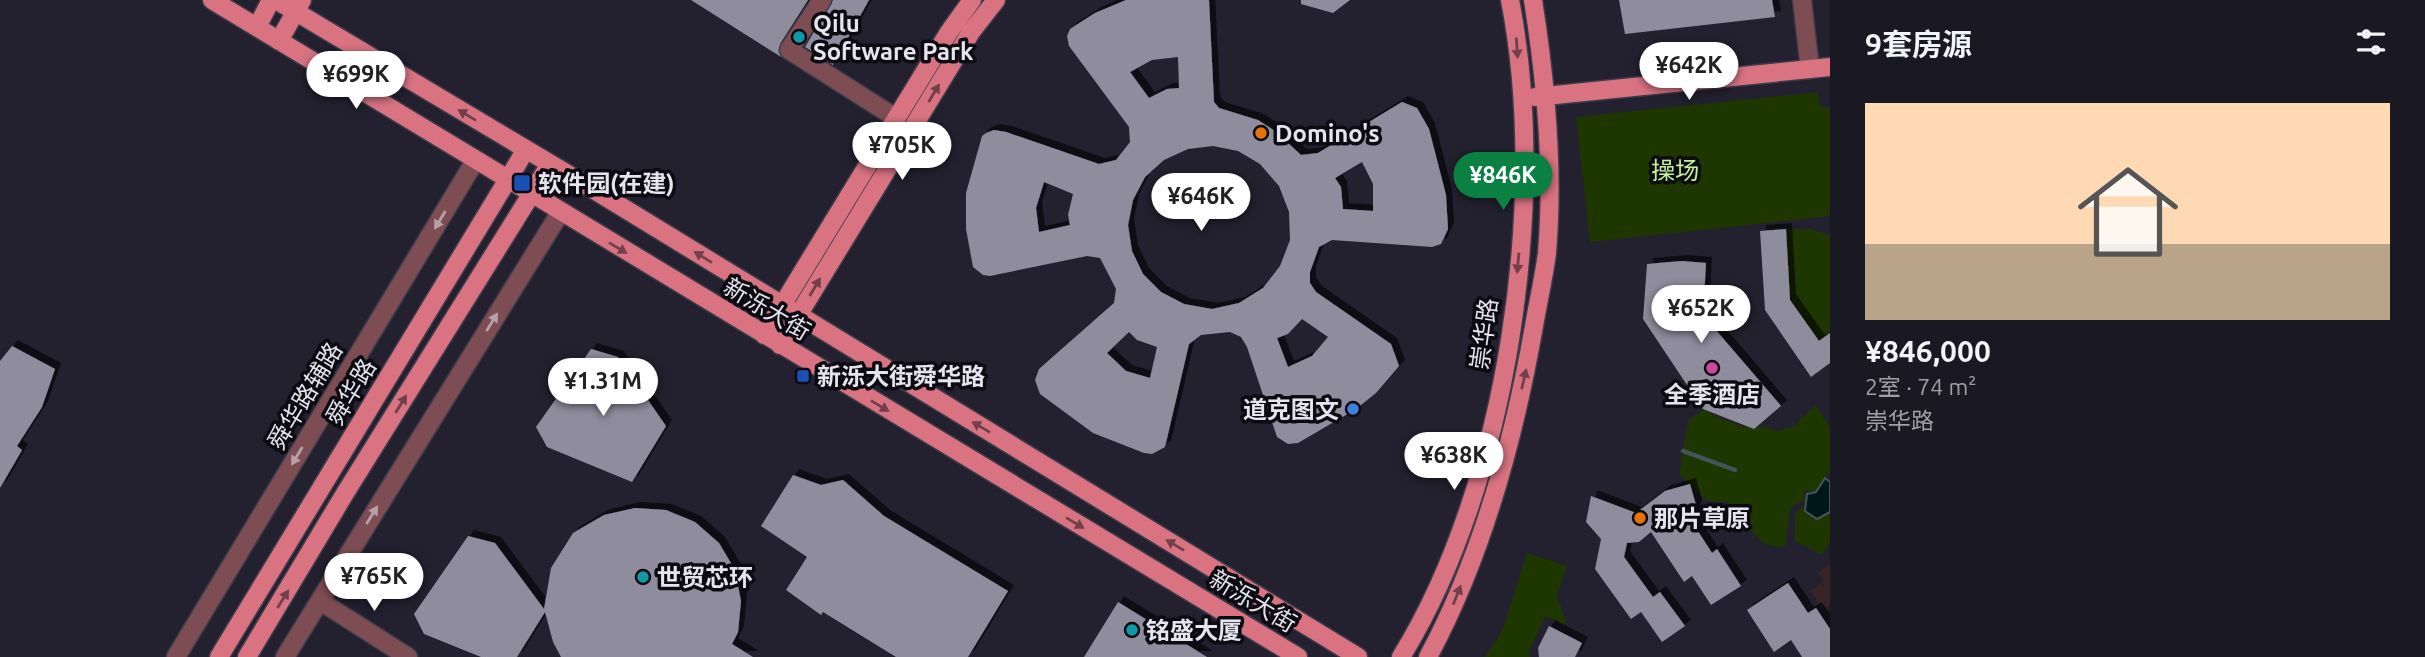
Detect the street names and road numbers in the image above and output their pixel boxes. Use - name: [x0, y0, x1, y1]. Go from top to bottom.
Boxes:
- street label: 新泺大街: [719, 273, 815, 345]
- street label: 崇华路: [1466, 296, 1502, 372]
- street label: 舜华路辅路: [263, 338, 347, 454]
- street label: 舜华路: [321, 354, 381, 430]
- street label: 新泺大街: [1205, 565, 1301, 637]

